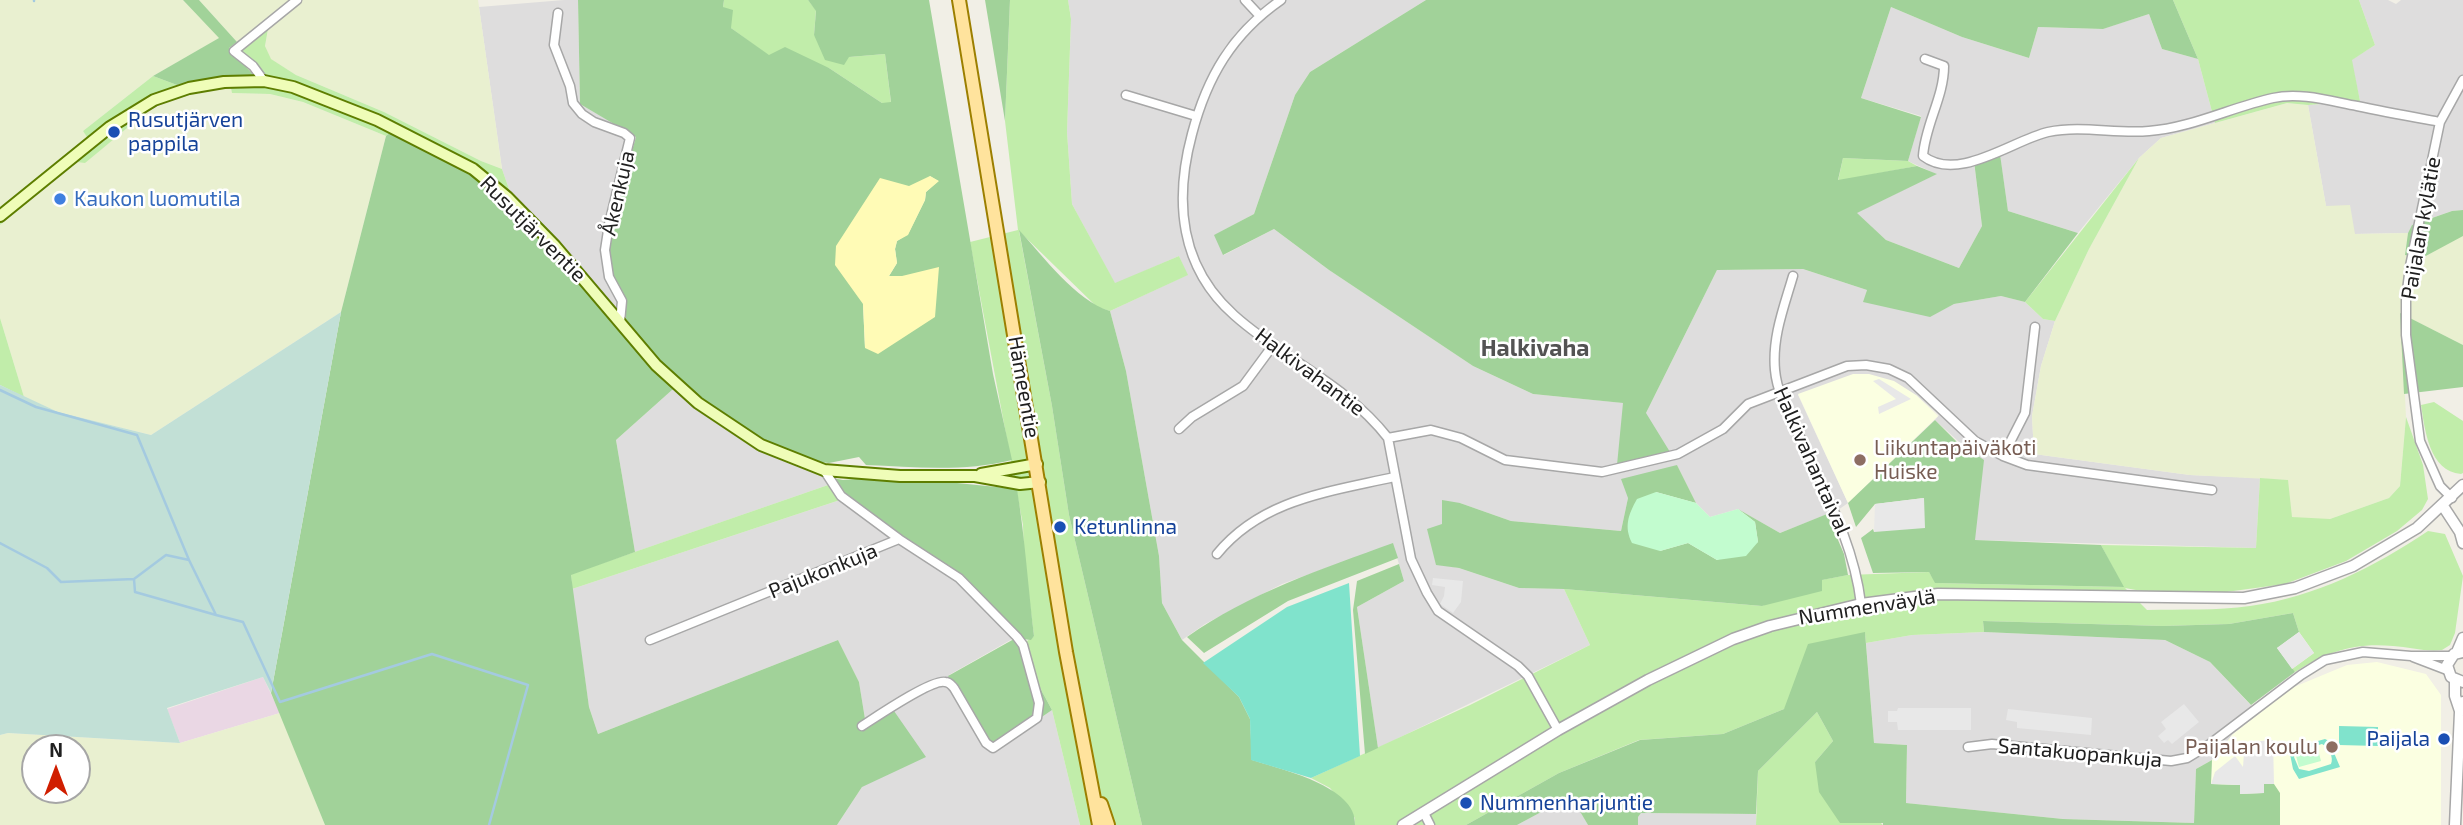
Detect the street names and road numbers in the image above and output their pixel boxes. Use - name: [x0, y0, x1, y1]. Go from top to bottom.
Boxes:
- street label: Åkenkuja: [596, 148, 640, 238]
- street label: Paijalan kylätie: [2396, 155, 2446, 301]
- street label: Rusutjärventie: [475, 171, 591, 287]
- street label: Halkivahantie: [1250, 323, 1370, 421]
- street label: Hämeentie: [1003, 334, 1045, 440]
- street label: Halkivahantaival: [1768, 383, 1856, 539]
- street label: Pajukonkuja: [765, 538, 881, 604]
- street label: Nummenväylä: [1797, 584, 1937, 630]
- street label: Santakuopankuja: [1997, 733, 2163, 773]

